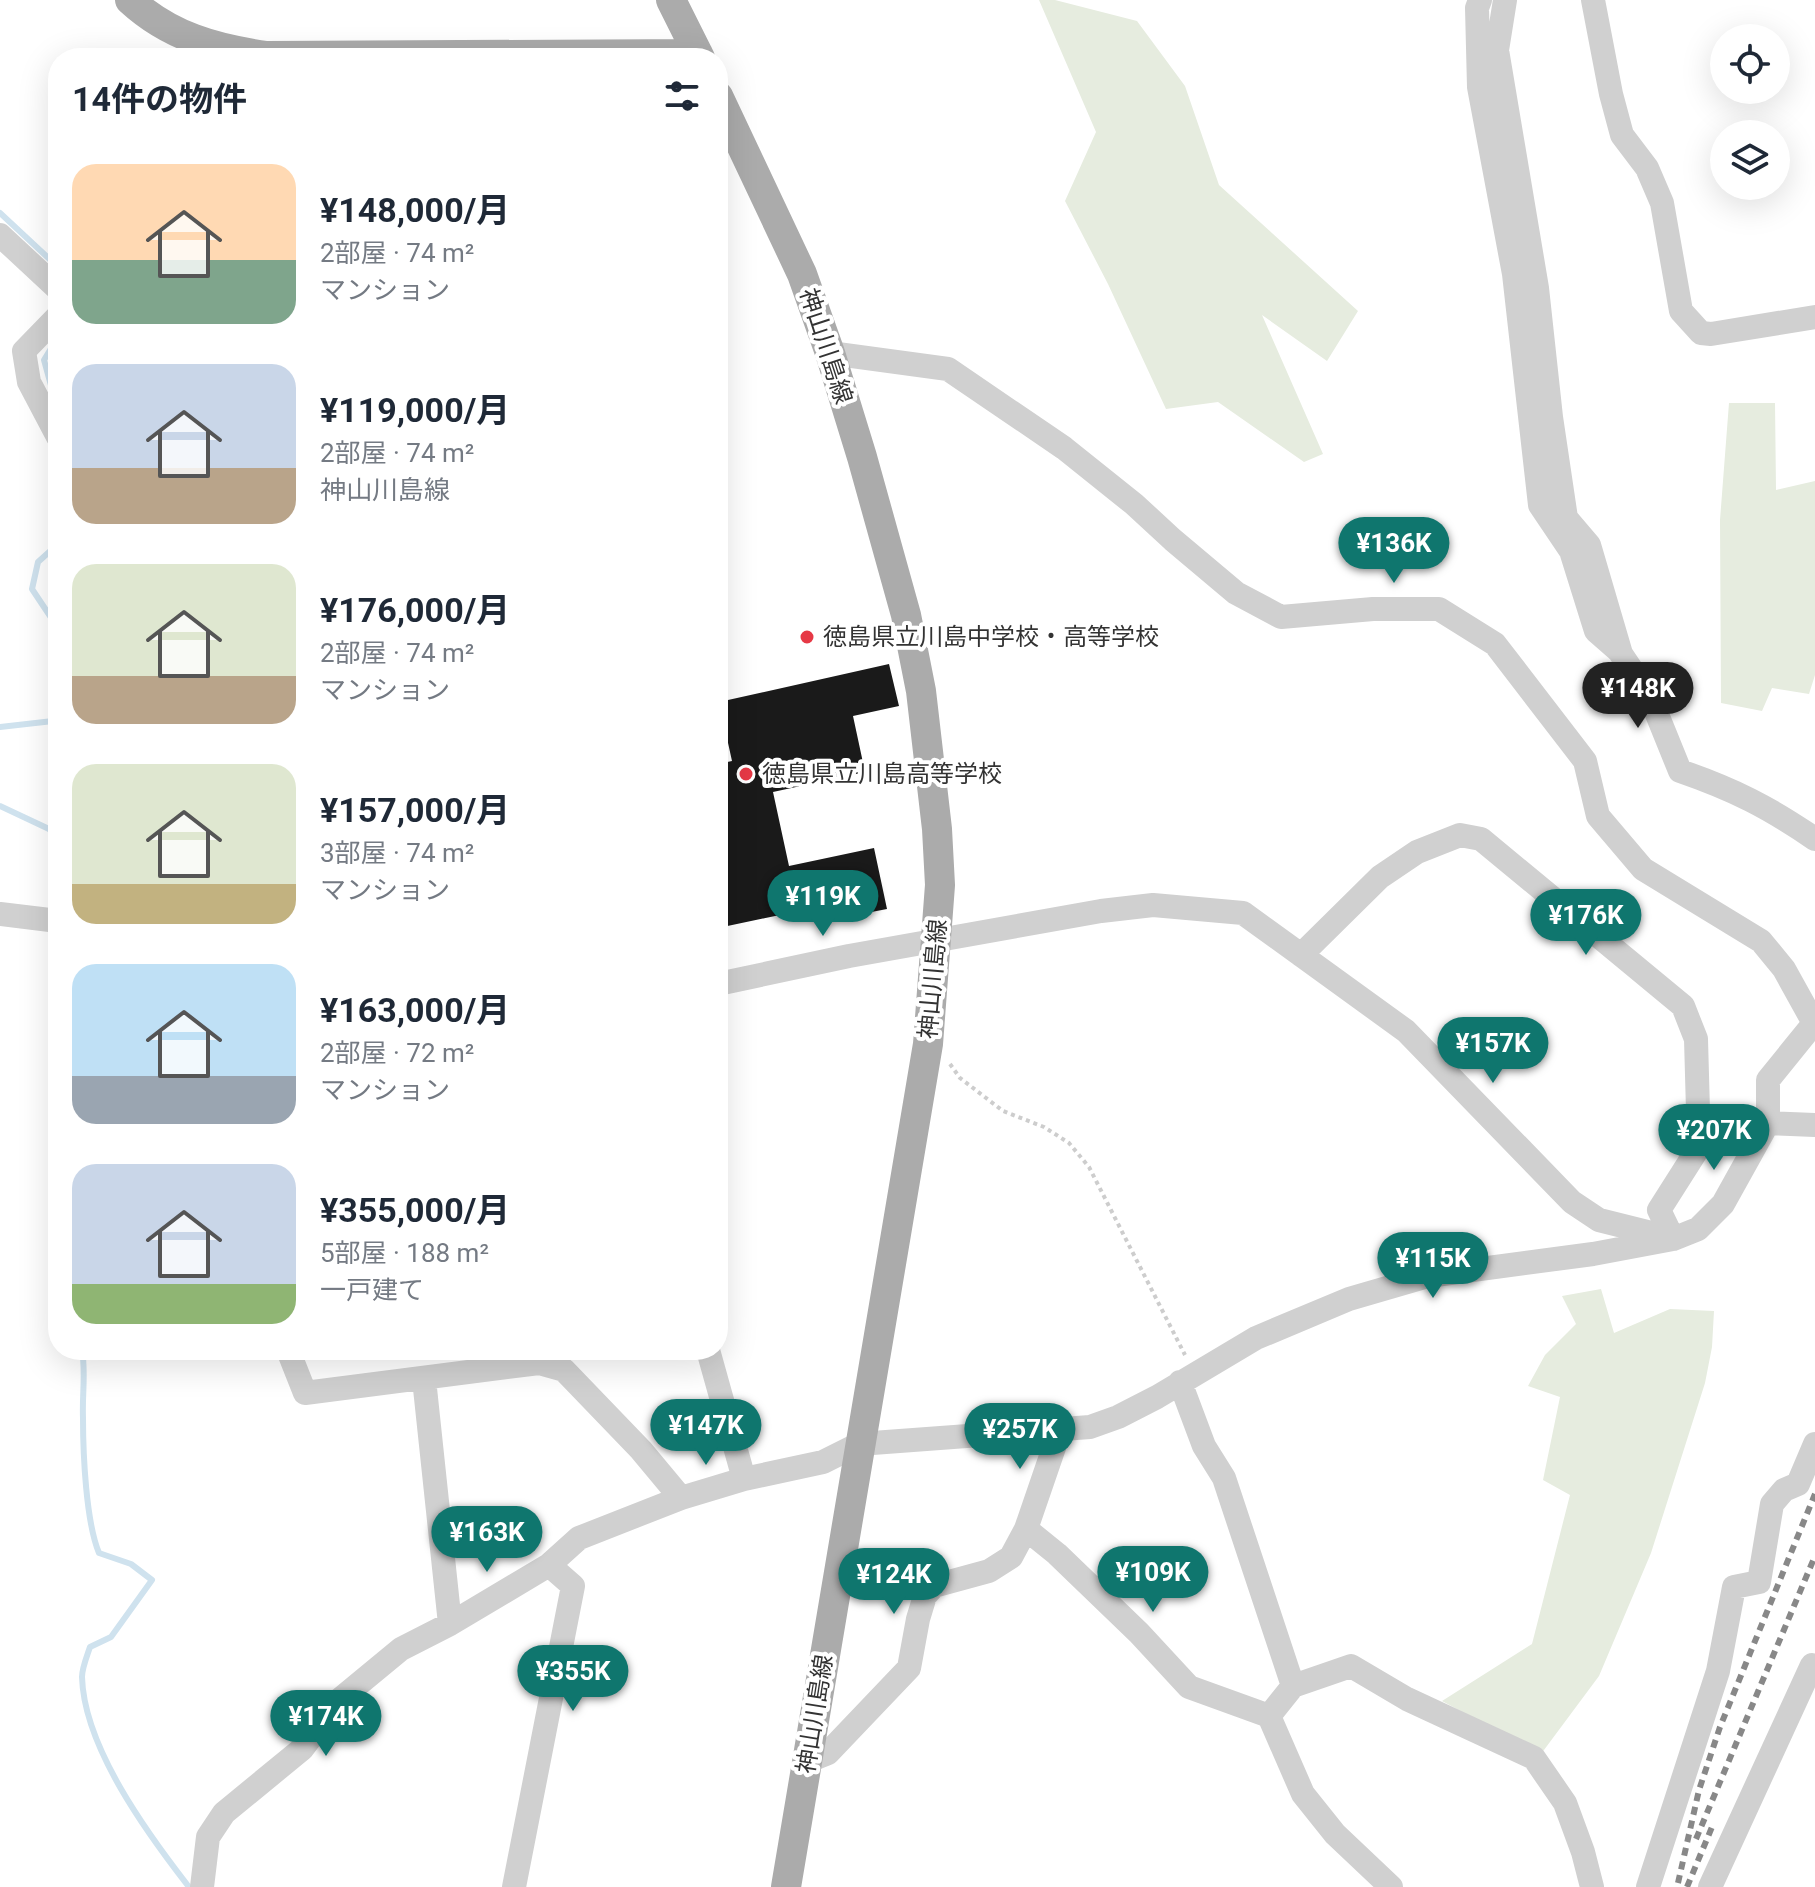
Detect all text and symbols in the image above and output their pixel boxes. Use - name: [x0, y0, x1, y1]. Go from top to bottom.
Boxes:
- map controls: [1710, 24, 1790, 200]
- button: locate: [1710, 24, 1790, 104]
- icon: filters: [660, 74, 704, 118]
- text: 14件の物件: [72, 79, 247, 119]
- button: layers: [1710, 120, 1790, 200]
- text: ¥148,000/月: [320, 190, 510, 230]
- icon: home: [136, 196, 232, 292]
- text: 2部屋 · 74 m²: [320, 238, 474, 268]
- text: マンション: [320, 275, 450, 305]
- street label: 神山川島線: [794, 285, 858, 407]
- text: ¥119,000/月: [320, 390, 510, 430]
- icon: home: [136, 396, 232, 492]
- text: 2部屋 · 74 m²: [320, 438, 474, 468]
- text: 神山川島線: [320, 475, 450, 505]
- pin: ¥136K: [1338, 517, 1450, 585]
- text: ¥136K: [1356, 528, 1432, 558]
- text: ¥176,000/月: [320, 590, 510, 630]
- icon: home: [136, 596, 232, 692]
- place label: 徳島県立川島中学校・高等学校: [823, 623, 1159, 651]
- marker: 徳島県立川島中学校・高等学校: [798, 628, 816, 646]
- text: 2部屋 · 74 m²: [320, 638, 474, 668]
- pin: ¥148K: [1582, 662, 1694, 730]
- text: ¥148K: [1600, 673, 1676, 703]
- text: マンション: [320, 675, 450, 705]
- place label: 徳島県立川島高等学校: [762, 760, 1002, 788]
- marker: 徳島県立川島高等学校: [737, 765, 755, 783]
- text: ¥157,000/月: [320, 790, 510, 830]
- icon: home: [136, 796, 232, 892]
- text: 3部屋 · 74 m²: [320, 838, 474, 868]
- pin: ¥119K: [767, 870, 879, 938]
- text: マンション: [320, 875, 450, 905]
- text: ¥119K: [785, 881, 861, 911]
- pin: ¥176K: [1530, 889, 1642, 957]
- text: ¥176K: [1548, 900, 1624, 930]
- street label: 神山川島線: [914, 918, 952, 1040]
- text: ¥163,000/月: [320, 990, 510, 1030]
- icon: home: [136, 996, 232, 1092]
- pin: ¥157K: [1437, 1017, 1549, 1085]
- text: ¥157K: [1455, 1028, 1531, 1058]
- text: 2部屋 · 72 m²: [320, 1038, 474, 1068]
- text: マンション: [320, 1075, 450, 1105]
- pin: ¥207K: [1658, 1104, 1770, 1172]
- text: ¥207K: [1676, 1115, 1752, 1145]
- text: ¥355,000/月: [320, 1190, 510, 1230]
- icon: home: [136, 1196, 232, 1292]
- pin: ¥115K: [1377, 1232, 1489, 1300]
- text: 5部屋 · 188 m²: [320, 1238, 489, 1268]
- text: ¥115K: [1395, 1243, 1471, 1273]
- text: 一戸建て: [320, 1275, 424, 1305]
- pin: ¥147K: [650, 1399, 762, 1467]
- pin: ¥257K: [964, 1403, 1076, 1471]
- text: ¥147K: [668, 1410, 744, 1440]
- text: ¥257K: [982, 1414, 1058, 1444]
- pin: ¥163K: [431, 1506, 543, 1574]
- text: ¥163K: [449, 1517, 525, 1547]
- pin: ¥109K: [1097, 1546, 1209, 1614]
- pin: ¥124K: [838, 1548, 950, 1616]
- text: ¥109K: [1115, 1557, 1191, 1587]
- text: ¥124K: [856, 1559, 932, 1589]
- pin: ¥355K: [517, 1645, 629, 1713]
- street label: 神山川島線: [792, 1653, 838, 1775]
- text: ¥355K: [535, 1656, 611, 1686]
- pin: ¥174K: [270, 1690, 382, 1758]
- text: ¥174K: [288, 1701, 364, 1731]

